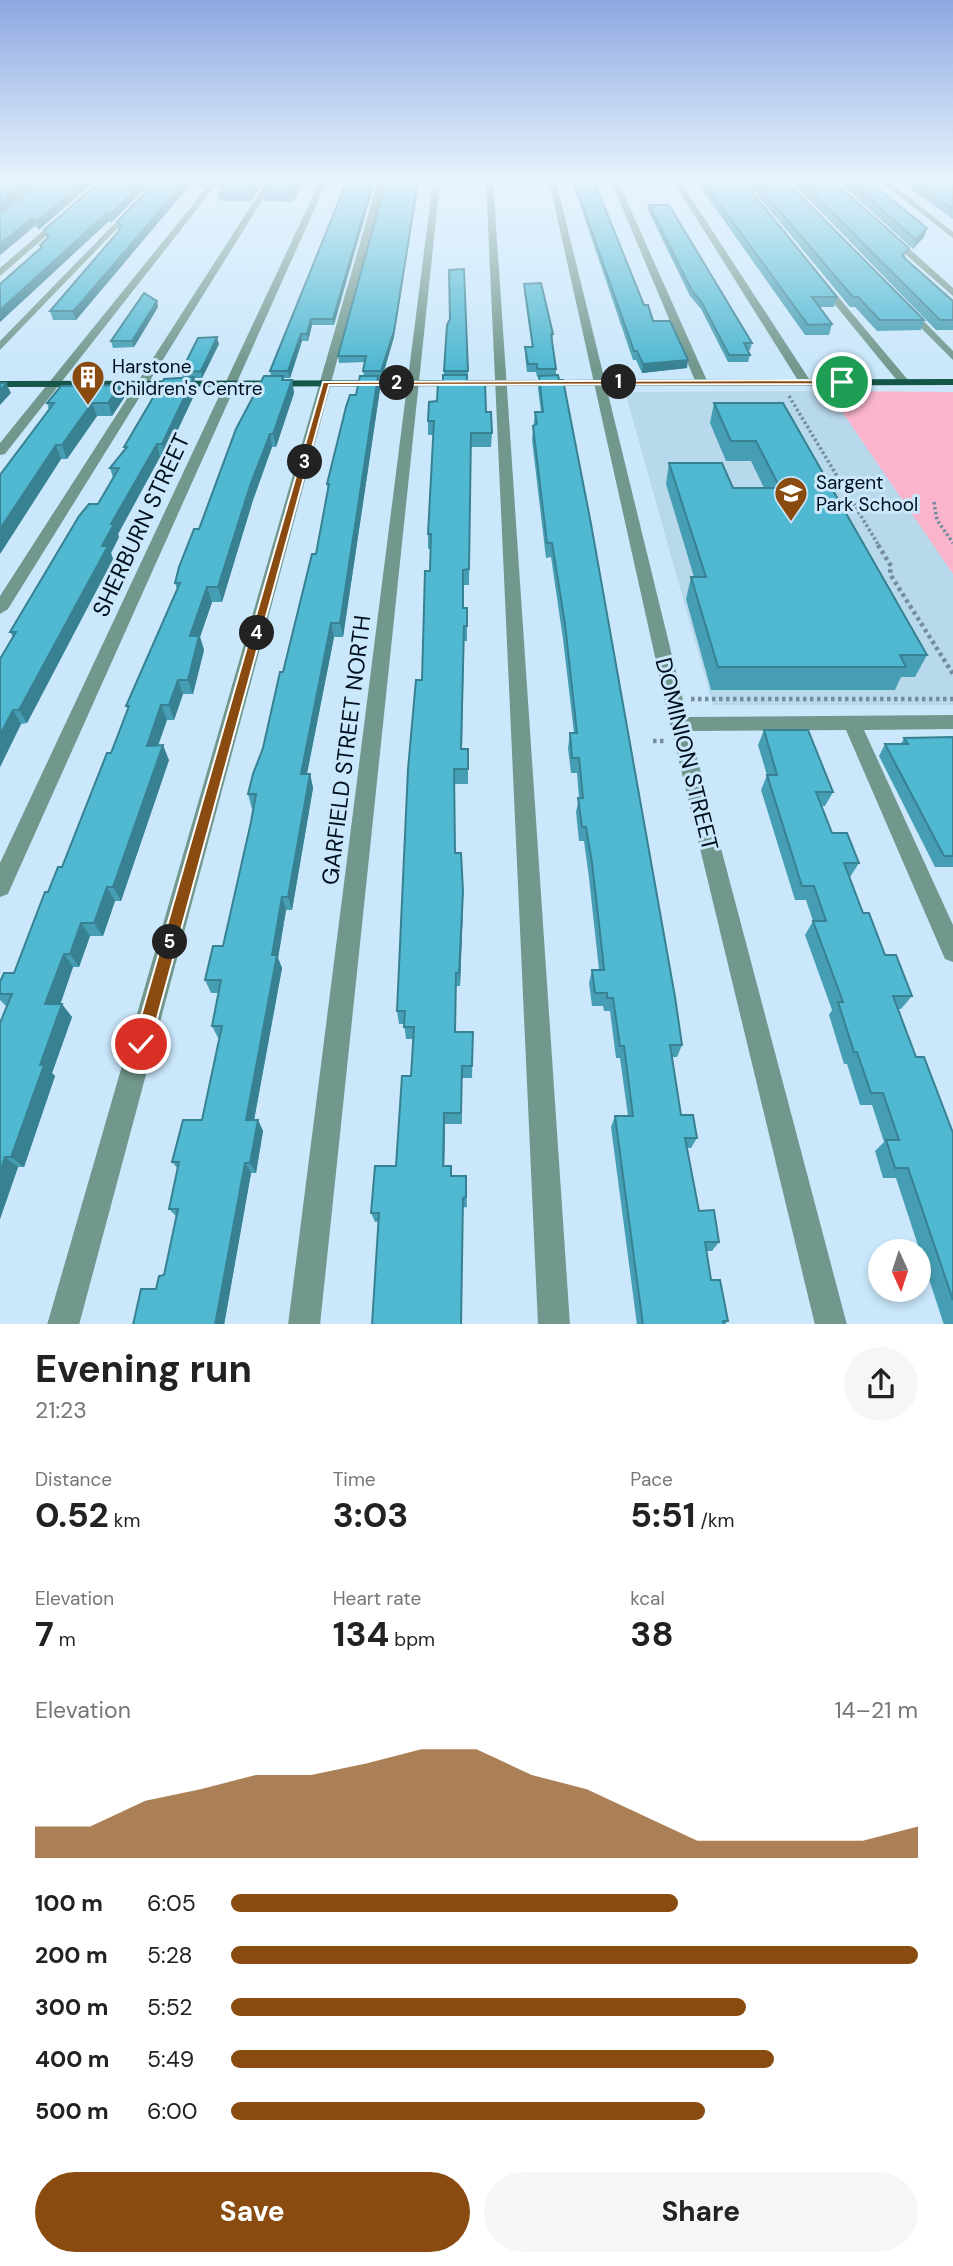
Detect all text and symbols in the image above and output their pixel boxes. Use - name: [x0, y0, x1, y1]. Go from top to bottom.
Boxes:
- pin: [812, 352, 872, 412]
- place label: Harstone Children's Centre: [112, 354, 263, 401]
- building icon: Harstone Children's Centre: [69, 358, 107, 407]
- icon: arrive: [823, 363, 861, 401]
- pin: 1: [602, 364, 636, 400]
- pin: 2: [380, 366, 414, 400]
- text: 1: [615, 369, 622, 394]
- text: 2: [391, 370, 402, 395]
- street label: SHERBURN STREET: [85, 429, 197, 621]
- pin: 3: [288, 444, 322, 480]
- text: 3: [299, 449, 310, 474]
- place label: Sargent Park School: [816, 470, 918, 517]
- school or university icon: Sargent Park School: [772, 474, 810, 523]
- street label: GARFIELD STREET NORTH: [315, 613, 377, 887]
- pin: 4: [240, 616, 274, 650]
- text: 4: [250, 620, 263, 645]
- street label: DOMINION STREET: [649, 654, 726, 854]
- pin: 5: [152, 925, 188, 960]
- text: 5: [164, 929, 175, 954]
- pin: [111, 1014, 171, 1074]
- icon: check: [122, 1025, 160, 1063]
- north arrow: [868, 1239, 931, 1302]
- map controls: [868, 1239, 931, 1302]
- text: Evening run: [35, 1344, 252, 1394]
- button: share: [844, 1347, 918, 1421]
- text: 21:23: [35, 1395, 87, 1425]
- text: Distance: [35, 1467, 112, 1492]
- text: Time: [333, 1467, 376, 1492]
- text: Pace: [630, 1467, 673, 1492]
- text: 0.52: [35, 1492, 109, 1538]
- text: 3:03: [333, 1492, 408, 1538]
- text: 5:51: [630, 1492, 696, 1538]
- text: km: [109, 1508, 140, 1533]
- text: /km: [696, 1508, 735, 1533]
- text: Elevation: [35, 1586, 114, 1611]
- text: Heart rate: [333, 1586, 421, 1611]
- text: kcal: [630, 1586, 665, 1611]
- text: 7: [35, 1611, 54, 1657]
- text: 134: [333, 1611, 389, 1657]
- text: 38: [630, 1611, 674, 1657]
- text: m: [54, 1627, 76, 1652]
- text: bpm: [389, 1627, 435, 1652]
- text: Elevation: [35, 1695, 131, 1725]
- text: 14–21 m: [834, 1695, 918, 1725]
- text: 100 m: [35, 1888, 103, 1918]
- text: 6:05: [147, 1888, 196, 1918]
- text: 200 m: [35, 1940, 108, 1970]
- text: 5:28: [147, 1940, 193, 1970]
- text: 300 m: [35, 1992, 108, 2022]
- text: 5:52: [147, 1992, 193, 2022]
- text: 400 m: [35, 2044, 109, 2074]
- text: 5:49: [147, 2044, 194, 2074]
- text: 500 m: [35, 2096, 109, 2126]
- text: 6:00: [147, 2096, 198, 2126]
- button: Save: [35, 2172, 470, 2252]
- button: Share: [484, 2172, 918, 2252]

